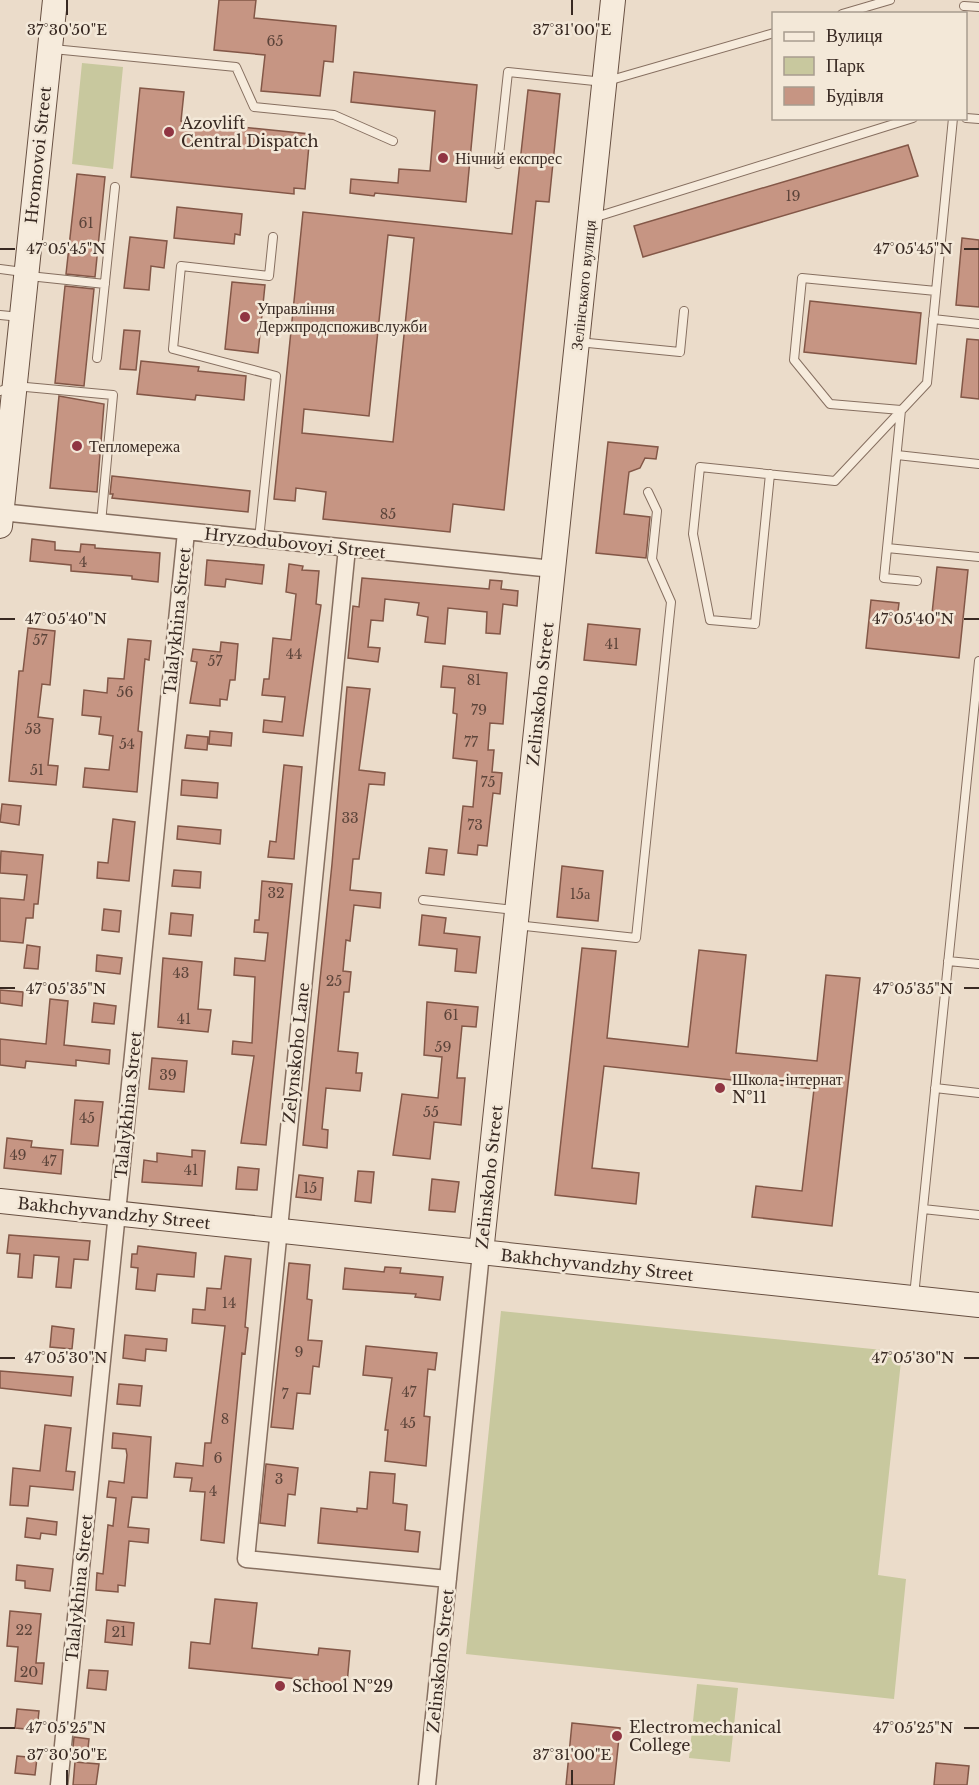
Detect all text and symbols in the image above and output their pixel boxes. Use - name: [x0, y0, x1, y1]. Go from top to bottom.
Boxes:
- legend: [772, 12, 967, 120]
- text: 37°30'50"E: [27, 20, 107, 39]
- text: 37°31'00"E: [533, 20, 612, 39]
- text: Вулиця: [826, 25, 883, 47]
- house number: 65: [267, 32, 284, 50]
- text: Парк: [826, 55, 865, 77]
- street label: Hromovoi Street: [21, 85, 55, 225]
- text: Будівля: [826, 85, 883, 107]
- place label: Azovlift Central Dispatch: [180, 113, 319, 151]
- marker: Azovlift Central Dispatch: [162, 125, 176, 139]
- place label: Нічний експрес: [455, 148, 562, 168]
- marker: Нічний експрес: [436, 151, 450, 165]
- house number: 19: [785, 187, 801, 205]
- house number: 61: [78, 214, 94, 232]
- street label: Зелінського вулиця: [566, 218, 600, 351]
- text: 47°05'45"N: [26, 239, 106, 258]
- text: 47°05'45"N: [873, 239, 953, 258]
- place label: Управління Держпродспоживслужби: [257, 298, 428, 336]
- marker: Управління Держпродспоживслужби: [238, 310, 252, 324]
- place label: Тепломережа: [89, 436, 180, 456]
- marker: Тепломережа: [70, 439, 84, 453]
- house number: 85: [380, 505, 396, 523]
- street label: Hryzodubovoyi Street: [203, 524, 387, 562]
- street label: Talalykhina Street: [159, 546, 195, 696]
- house number: 4: [79, 553, 87, 571]
- text: 47°05'40"N: [25, 609, 107, 628]
- text: 47°05'40"N: [872, 609, 954, 628]
- street label: Zelinskoho Street: [523, 621, 557, 767]
- house number: 57: [33, 631, 48, 649]
- house number: 41: [605, 635, 619, 653]
- house number: 44: [286, 645, 302, 663]
- house number: 57: [208, 652, 223, 670]
- house number: 81: [467, 671, 481, 689]
- house number: 56: [117, 683, 133, 701]
- house number: 79: [471, 701, 487, 719]
- house number: 53: [25, 720, 41, 738]
- house number: 77: [464, 733, 479, 751]
- house number: 54: [119, 735, 135, 753]
- house number: 51: [30, 761, 44, 779]
- house number: 75: [481, 773, 495, 791]
- house number: 33: [341, 809, 359, 827]
- house number: 73: [467, 816, 483, 834]
- house number: 32: [267, 884, 285, 902]
- house number: 15а: [570, 885, 591, 903]
- house number: 43: [173, 964, 189, 982]
- house number: 25: [326, 972, 342, 990]
- text: 47°05'35"N: [26, 979, 106, 998]
- text: 47°05'35"N: [873, 979, 953, 998]
- street label: Zelynskoho Lane: [279, 982, 313, 1124]
- house number: 61: [443, 1006, 459, 1024]
- house number: 41: [177, 1010, 191, 1028]
- street label: Talalykhina Street: [110, 1030, 146, 1180]
- house number: 59: [435, 1038, 451, 1056]
- house number: 39: [159, 1066, 177, 1084]
- place label: Школа-інтернат №11: [732, 1069, 843, 1107]
- marker: Школа-інтернат №11: [713, 1081, 727, 1095]
- house number: 55: [423, 1103, 439, 1121]
- street label: Zelinskoho Street: [472, 1104, 506, 1250]
- house number: 45: [79, 1109, 95, 1127]
- house number: 49: [9, 1146, 27, 1164]
- house number: 47: [41, 1152, 58, 1170]
- house number: 41: [184, 1161, 198, 1179]
- house number: 15: [303, 1179, 317, 1197]
- street label: Bakhchyvandzhy Street: [17, 1193, 211, 1233]
- street label: Bakhchyvandzhy Street: [500, 1245, 694, 1285]
- house number: 14: [222, 1294, 236, 1312]
- house number: 9: [294, 1343, 304, 1361]
- text: 47°05'30"N: [25, 1348, 107, 1367]
- text: 47°05'30"N: [872, 1348, 954, 1367]
- house number: 47: [401, 1383, 418, 1401]
- house number: 7: [281, 1385, 289, 1403]
- house number: 8: [221, 1410, 229, 1428]
- house number: 45: [400, 1414, 416, 1432]
- house number: 6: [213, 1449, 223, 1467]
- house number: 3: [275, 1470, 283, 1488]
- house number: 4: [209, 1482, 217, 1500]
- street label: Talalykhina Street: [61, 1513, 97, 1663]
- street label: Zelinskoho Street: [423, 1588, 457, 1734]
- house number: 22: [15, 1621, 33, 1639]
- house number: 21: [112, 1623, 126, 1641]
- house number: 20: [20, 1663, 38, 1681]
- place label: School №29: [292, 1676, 393, 1696]
- marker: School №29: [273, 1679, 287, 1693]
- place label: Electromechanical College: [629, 1717, 781, 1755]
- text: 47°05'25"N: [26, 1718, 106, 1737]
- text: 47°05'25"N: [873, 1718, 953, 1737]
- marker: Electromechanical College: [610, 1729, 624, 1743]
- text: 37°30'50"E: [27, 1745, 107, 1764]
- text: 37°31'00"E: [533, 1745, 612, 1764]

